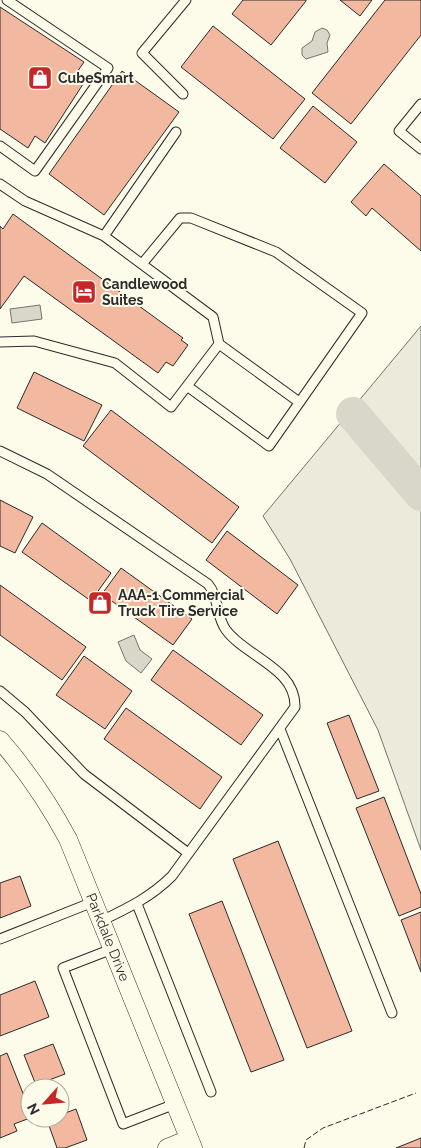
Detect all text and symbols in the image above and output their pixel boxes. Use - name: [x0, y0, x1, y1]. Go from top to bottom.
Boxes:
- shop icon: CubeSmart: [27, 65, 53, 91]
- place label: CubeSmart: [58, 70, 134, 86]
- place label: Candlewood Suites: [102, 276, 187, 308]
- hotel icon: Candlewood Suites: [71, 279, 97, 305]
- place label: AAA-1 Commercial Truck Tire Service: [118, 587, 245, 619]
- shop icon: AAA-1 Commercial Truck Tire Service: [87, 590, 113, 616]
- street label: Parkdale Drive: [83, 891, 133, 983]
- north arrow: [20, 1078, 70, 1128]
- text: N: [24, 1101, 43, 1117]

